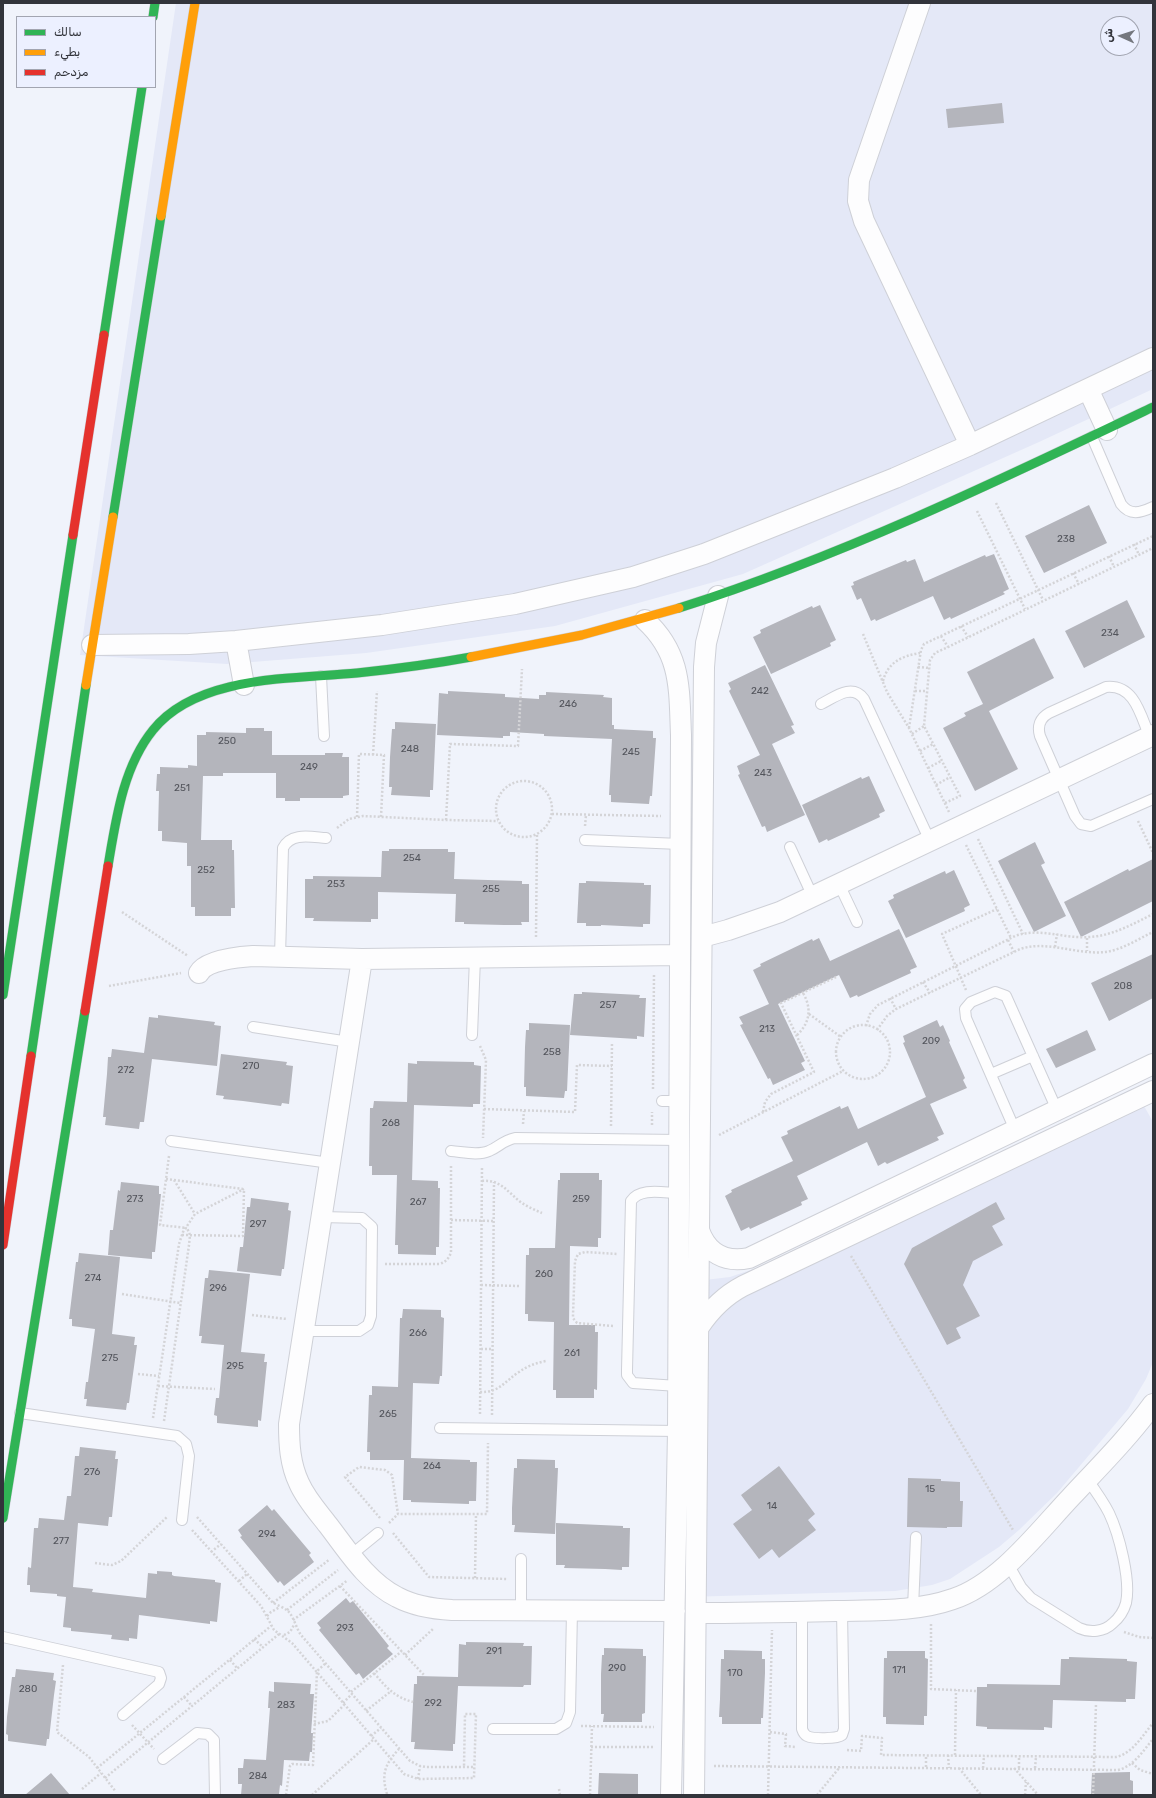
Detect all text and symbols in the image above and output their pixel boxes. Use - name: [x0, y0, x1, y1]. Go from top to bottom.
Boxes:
- legend: [16, 16, 156, 88]
- north arrow: [1100, 16, 1140, 56]
- text: سالك: [54, 25, 82, 39]
- text: ش: [1102, 28, 1115, 43]
- text: بطيء: [54, 45, 80, 59]
- text: مزدحم: [54, 65, 88, 79]
- house number: 238: [1057, 533, 1075, 545]
- house number: 234: [1101, 627, 1119, 639]
- house number: 242: [751, 685, 769, 697]
- house number: 246: [559, 698, 577, 710]
- house number: 250: [218, 735, 236, 747]
- house number: 248: [401, 743, 419, 755]
- house number: 245: [622, 746, 640, 758]
- house number: 249: [300, 761, 318, 773]
- house number: 243: [754, 767, 772, 779]
- house number: 251: [174, 782, 190, 794]
- house number: 254: [403, 852, 421, 864]
- house number: 252: [197, 864, 215, 876]
- house number: 253: [327, 878, 345, 890]
- house number: 255: [482, 883, 500, 895]
- house number: 208: [1114, 980, 1132, 992]
- house number: 257: [600, 999, 616, 1011]
- house number: 213: [759, 1023, 775, 1035]
- house number: 209: [922, 1035, 940, 1047]
- house number: 258: [543, 1046, 561, 1058]
- house number: 270: [242, 1060, 260, 1072]
- house number: 272: [118, 1064, 134, 1076]
- house number: 268: [382, 1117, 400, 1129]
- house number: 273: [126, 1193, 144, 1205]
- house number: 259: [572, 1193, 590, 1205]
- house number: 267: [410, 1196, 426, 1208]
- house number: 297: [250, 1218, 266, 1230]
- house number: 260: [535, 1268, 553, 1280]
- house number: 274: [85, 1272, 101, 1284]
- house number: 296: [209, 1282, 227, 1294]
- house number: 266: [409, 1327, 427, 1339]
- house number: 261: [564, 1347, 580, 1359]
- house number: 275: [102, 1352, 118, 1364]
- house number: 295: [226, 1360, 244, 1372]
- house number: 265: [379, 1408, 397, 1420]
- house number: 264: [423, 1460, 441, 1472]
- house number: 276: [84, 1466, 100, 1478]
- house number: 15: [925, 1483, 935, 1495]
- house number: 14: [767, 1500, 777, 1512]
- house number: 294: [258, 1528, 276, 1540]
- house number: 277: [53, 1535, 69, 1547]
- house number: 293: [336, 1622, 354, 1634]
- house number: 291: [486, 1645, 502, 1657]
- house number: 290: [608, 1662, 626, 1674]
- house number: 171: [892, 1664, 906, 1676]
- house number: 170: [727, 1667, 743, 1679]
- house number: 280: [19, 1683, 37, 1695]
- house number: 292: [424, 1697, 442, 1709]
- house number: 283: [277, 1699, 295, 1711]
- house number: 284: [249, 1770, 267, 1782]

